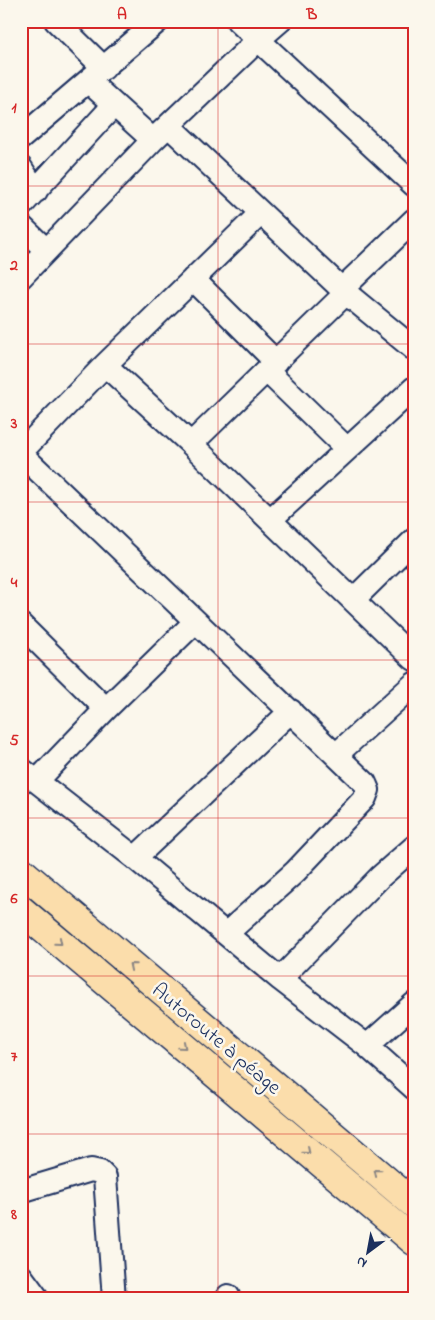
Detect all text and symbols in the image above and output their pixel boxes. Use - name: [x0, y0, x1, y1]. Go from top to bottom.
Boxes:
- text: A: [117, 3, 127, 27]
- text: B: [306, 3, 318, 27]
- text: 1: [11, 96, 17, 120]
- text: 2: [9, 254, 18, 278]
- text: 3: [10, 412, 18, 436]
- text: 4: [10, 571, 18, 595]
- text: 5: [9, 729, 19, 753]
- text: 6: [9, 887, 18, 911]
- one-way arrow: [53, 936, 62, 945]
- one-way arrow: [129, 962, 138, 971]
- street label: Autoroute à péage: [143, 976, 287, 1105]
- one-way arrow: [177, 1041, 186, 1050]
- text: 7: [11, 1045, 18, 1069]
- one-way arrow: [301, 1146, 310, 1154]
- one-way arrow: [373, 1169, 382, 1178]
- text: 8: [10, 1203, 17, 1227]
- north arrow: [342, 1228, 392, 1278]
- text: N: [352, 1250, 371, 1273]

